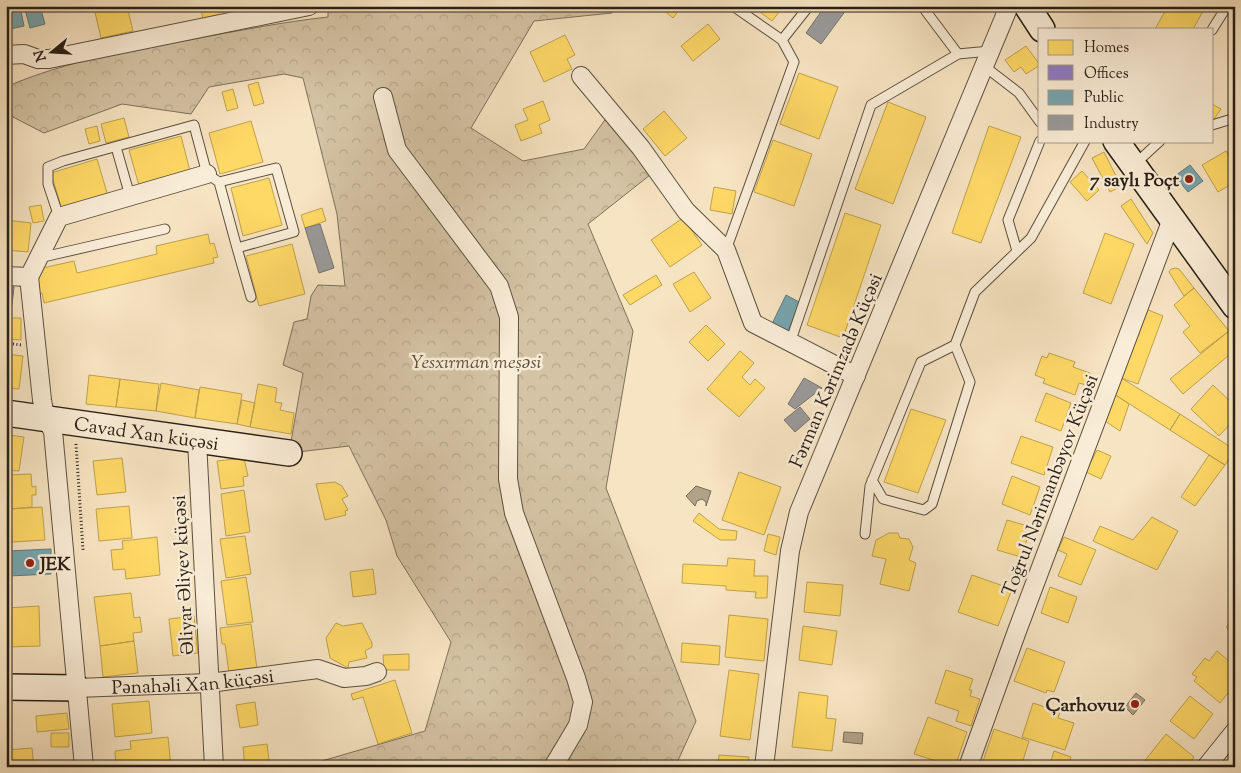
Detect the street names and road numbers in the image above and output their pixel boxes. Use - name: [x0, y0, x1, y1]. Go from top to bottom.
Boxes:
- street label: Fərman Kərimzadə Küçəsi: [784, 269, 891, 472]
- street label: Toğrul Nərimanbəyov Küçəsi: [996, 371, 1106, 601]
- street label: Cavad Xan küçəsi: [72, 412, 220, 459]
- street label: Əliyar Əliyev küçəsi: [167, 494, 202, 656]
- street label: Pənahəli Xan küçəsi: [111, 664, 276, 703]

